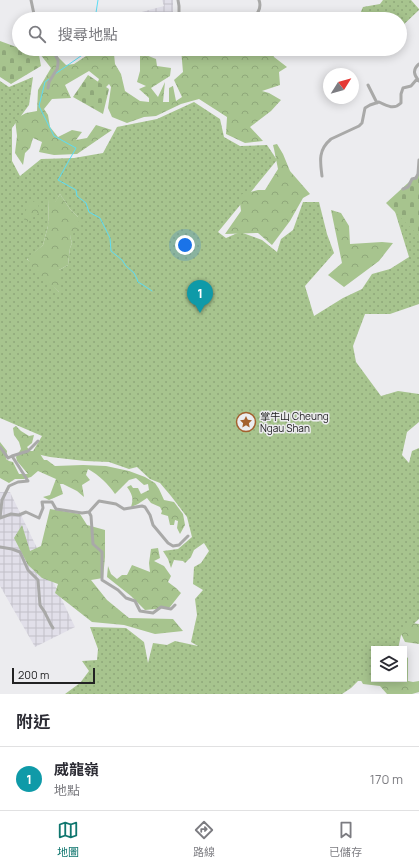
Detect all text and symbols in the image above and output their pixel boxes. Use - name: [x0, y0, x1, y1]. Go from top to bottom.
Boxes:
- search box: [12, 12, 407, 56]
- icon: search: [26, 23, 48, 45]
- text: 搜尋地點: [58, 24, 118, 45]
- north arrow: [323, 68, 359, 104]
- your location: [175, 235, 195, 255]
- pin: 1: [187, 280, 213, 313]
- place label: 掌牛山 Cheung Ngau Shan: [260, 409, 329, 435]
- place icon: 掌牛山 Cheung Ngau Shan: [235, 411, 257, 433]
- map controls: [371, 646, 407, 682]
- button: layers: [371, 646, 407, 682]
- scale bar: [12, 666, 95, 685]
- text: 200 m: [18, 667, 49, 682]
- text: 附近: [16, 710, 50, 733]
- text: 威龍嶺: [54, 759, 99, 780]
- text: 1: [26, 770, 32, 788]
- text: 170 m: [370, 770, 403, 788]
- text: 地點: [54, 781, 80, 799]
- tab: 地圖: [57, 819, 79, 859]
- tab: 路線: [193, 819, 215, 859]
- tab: 已儲存: [329, 819, 362, 859]

